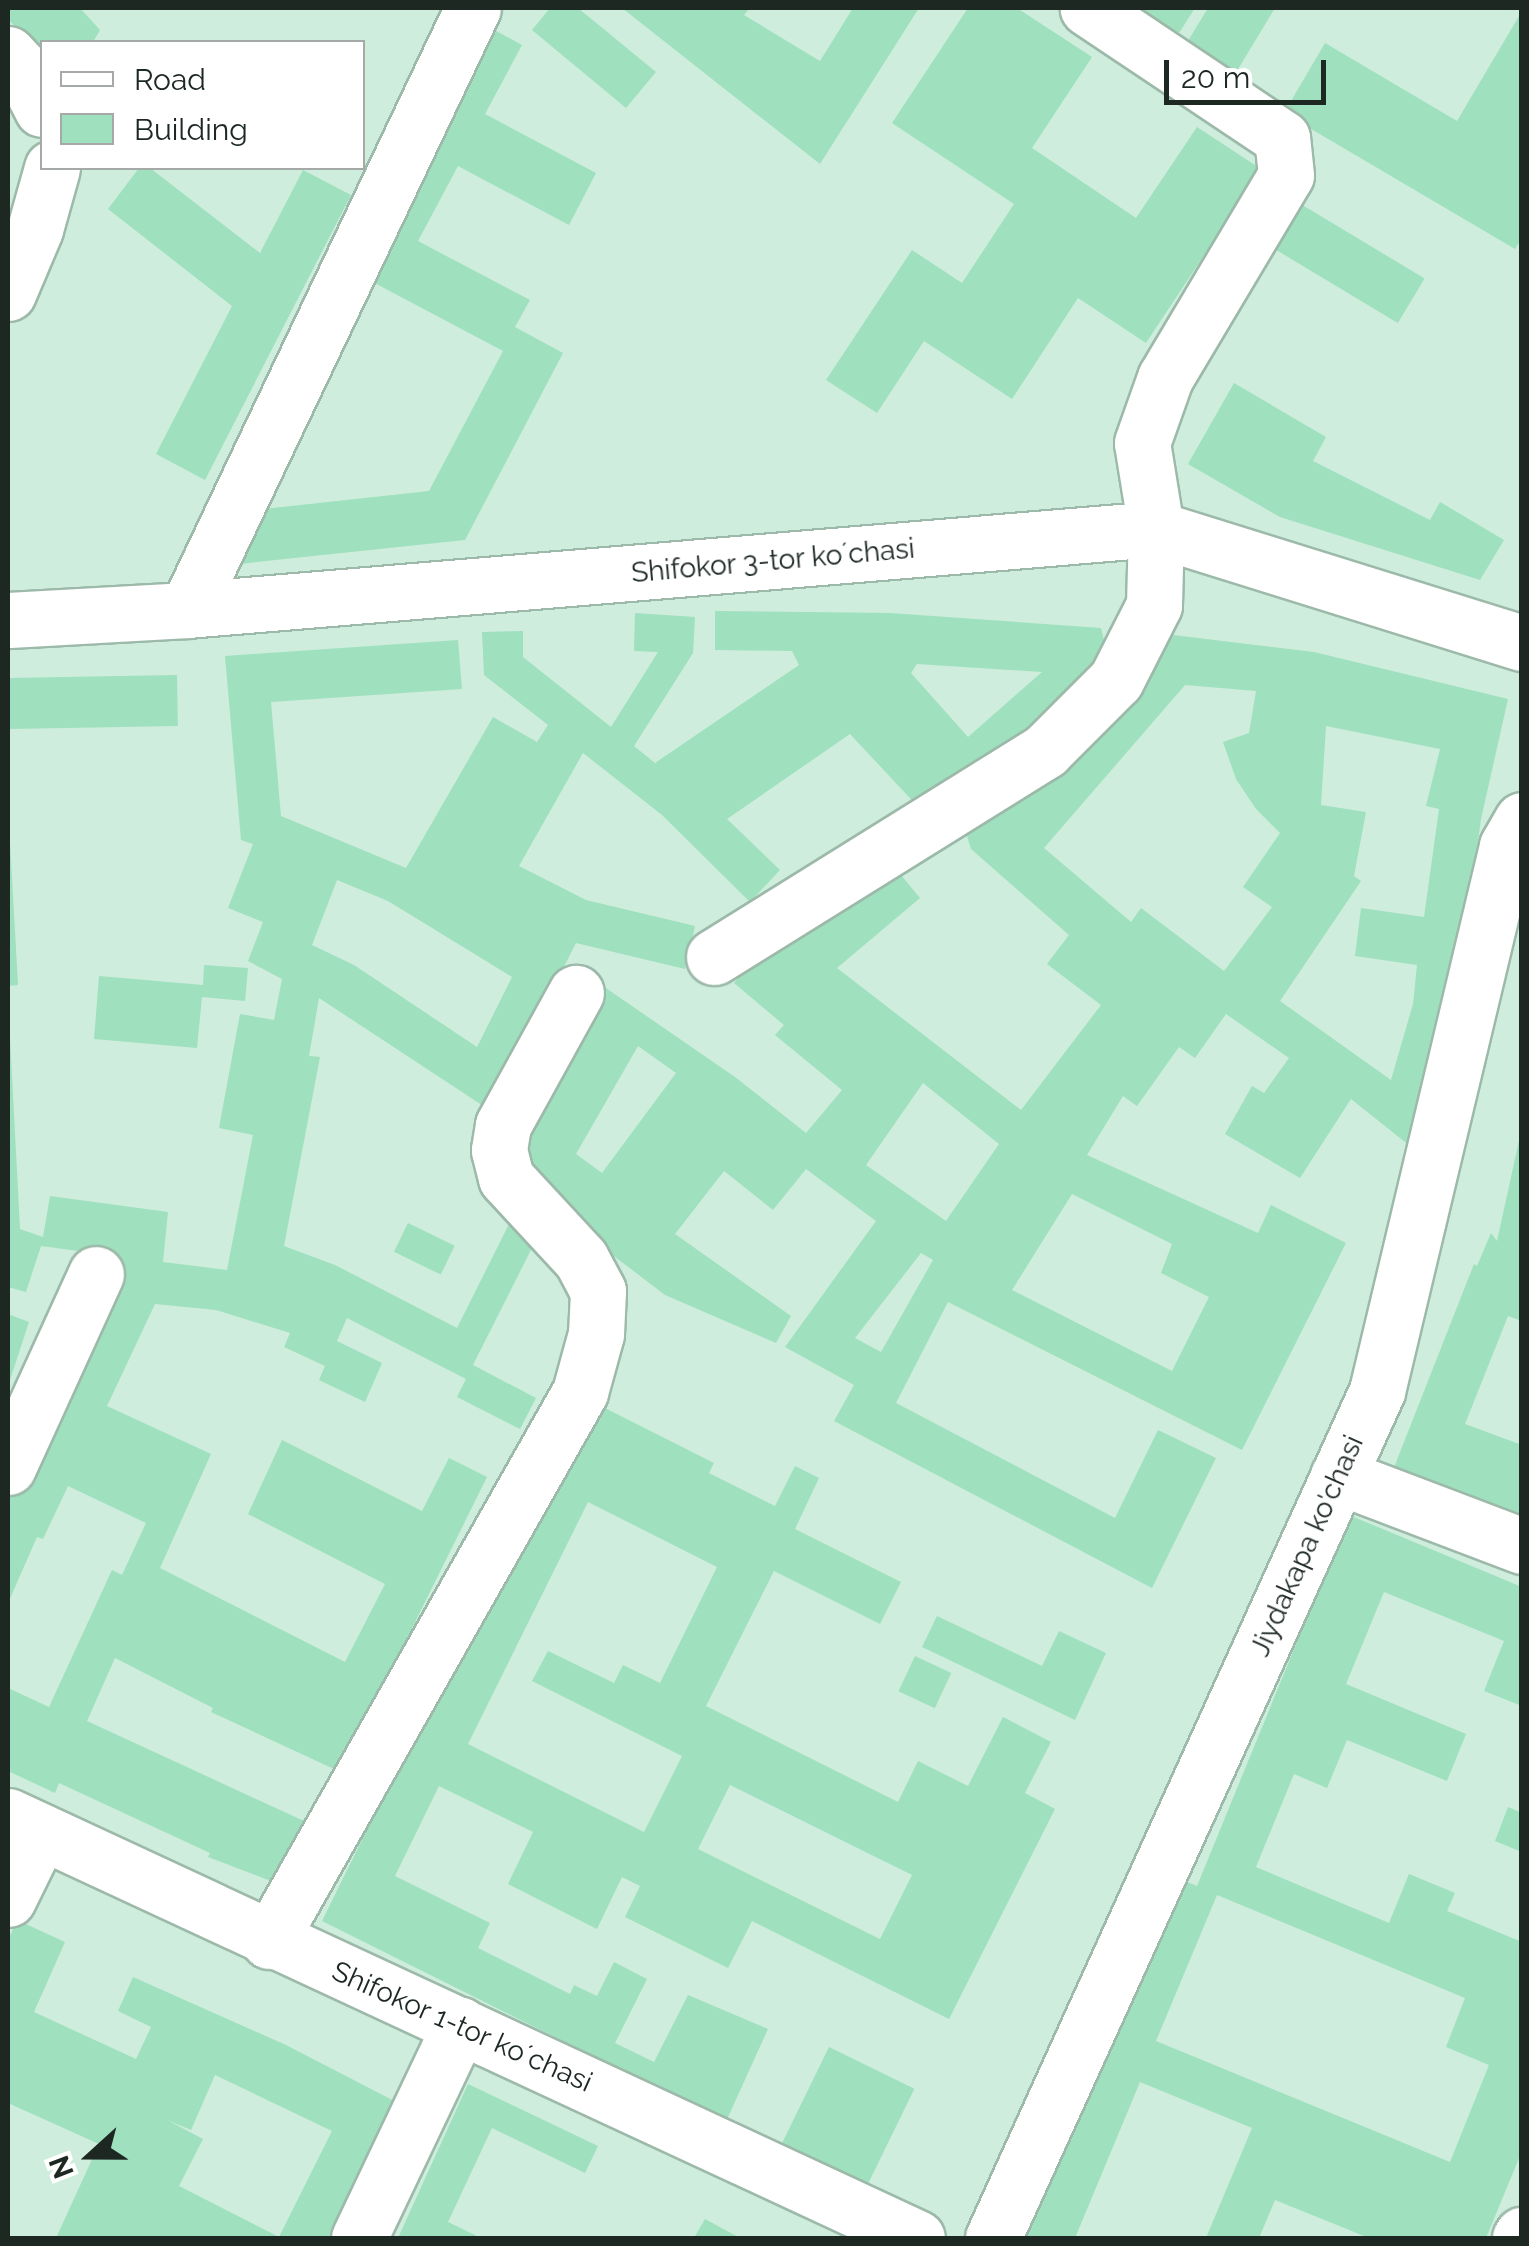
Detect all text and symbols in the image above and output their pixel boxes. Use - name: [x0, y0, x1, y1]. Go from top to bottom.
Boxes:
- legend: [40, 40, 365, 170]
- scale bar: [1169, 40, 1332, 102]
- text: 20 m: [1181, 60, 1250, 95]
- text: Road: [134, 62, 206, 97]
- text: Building: [134, 112, 248, 147]
- street label: Shifokor 3-tor koʼchasi: [629, 532, 917, 590]
- street label: Jiydakapa ko'chasi: [1243, 1430, 1371, 1662]
- street label: Shifokor 1-tor koʼchasi: [326, 1954, 598, 2100]
- north arrow: [40, 2106, 140, 2206]
- text: N: [42, 2151, 81, 2183]

